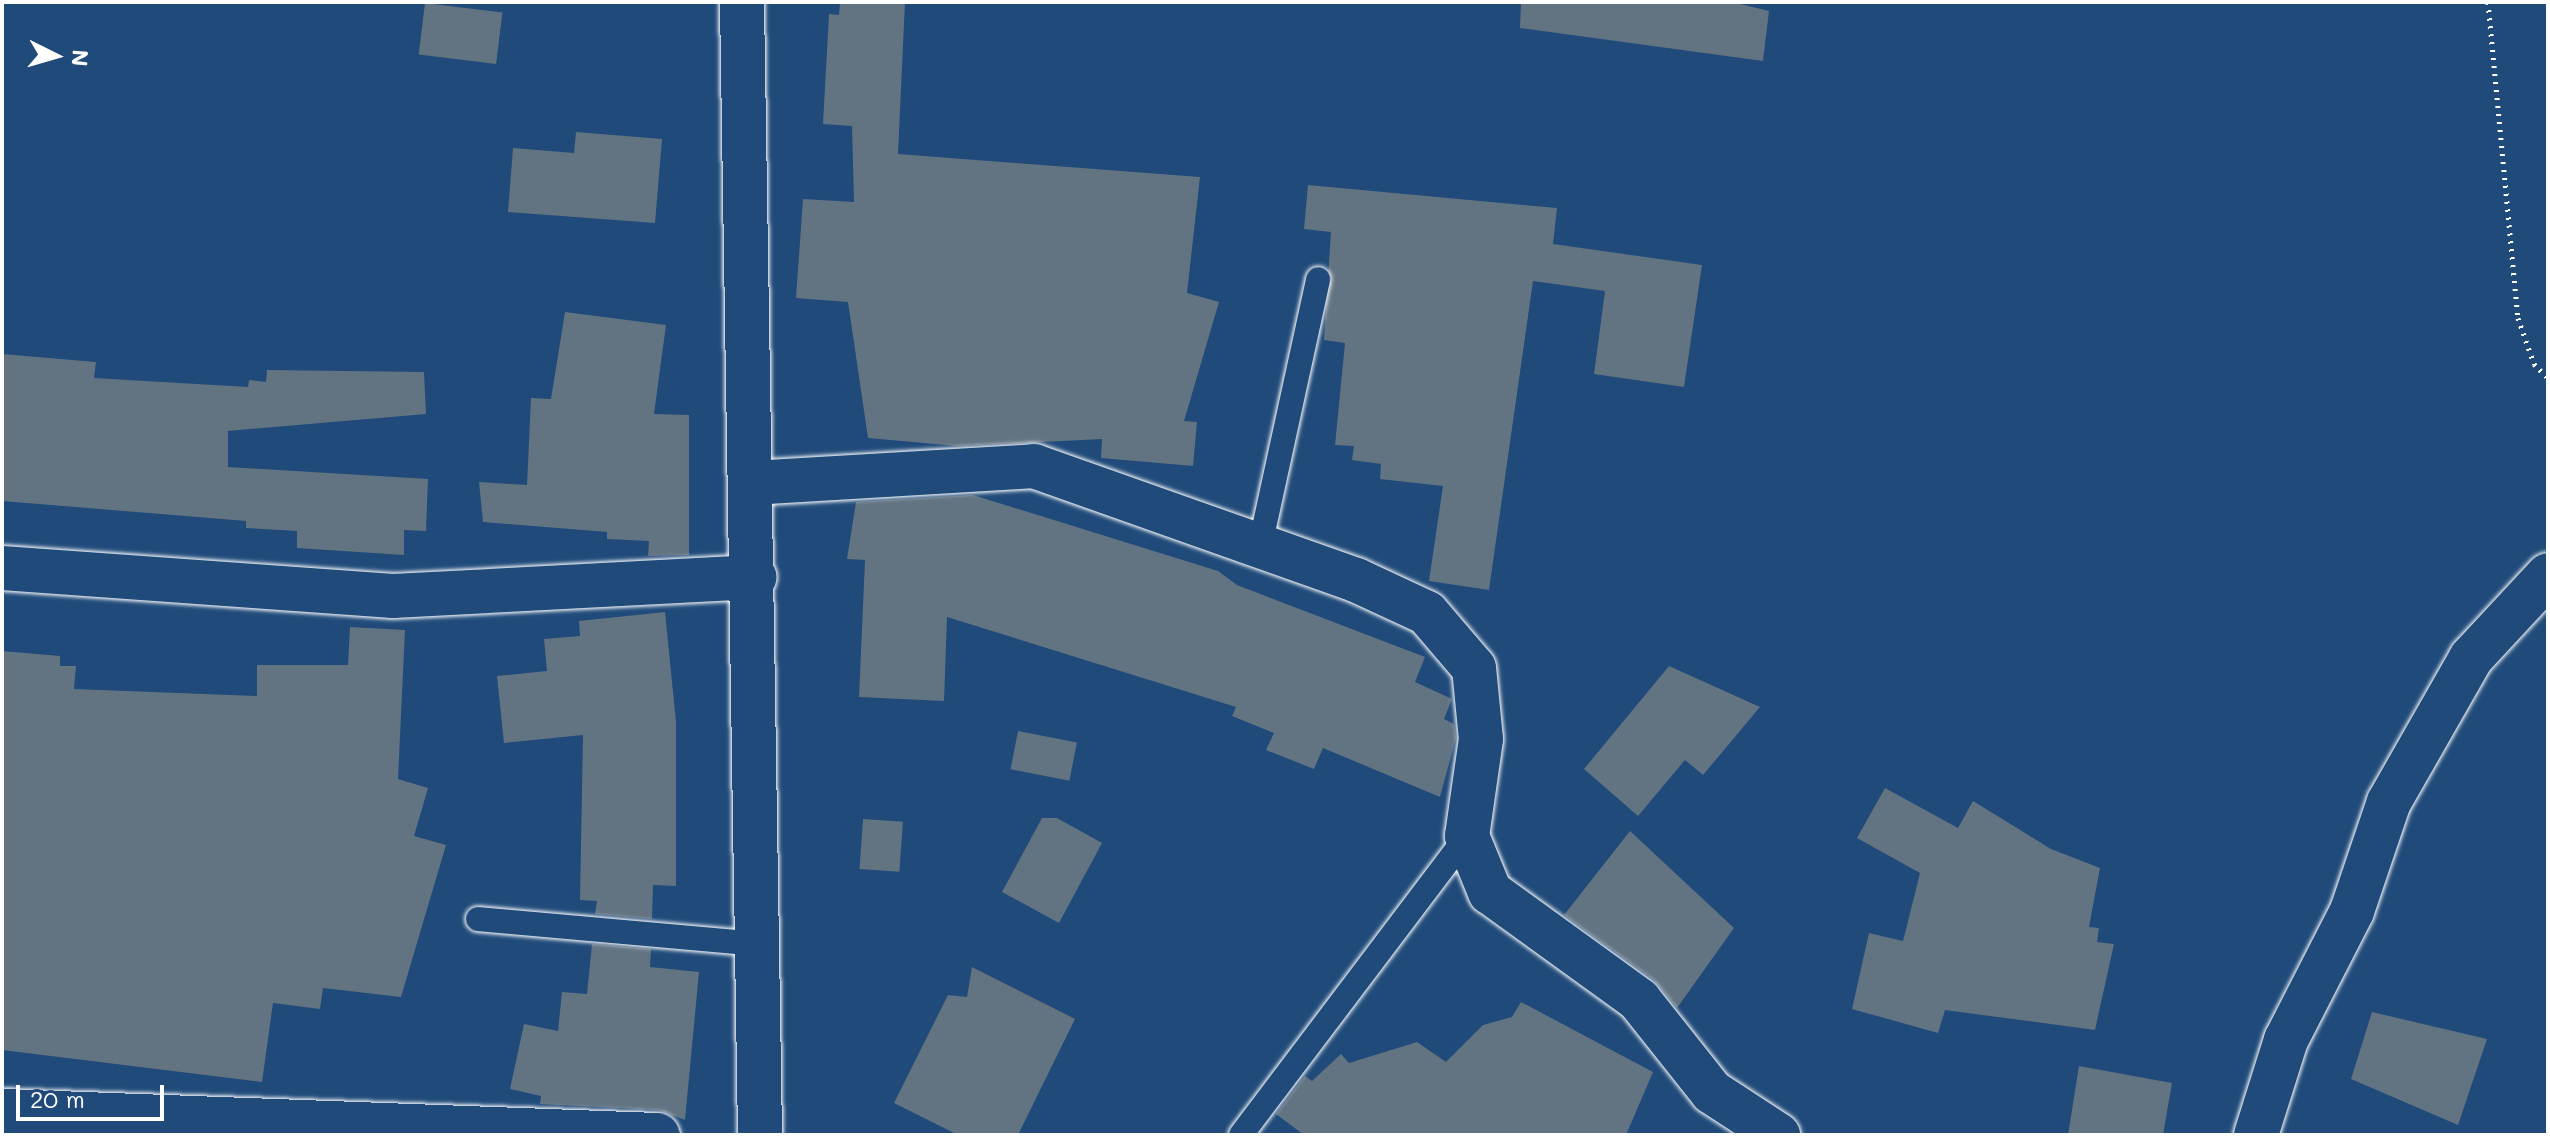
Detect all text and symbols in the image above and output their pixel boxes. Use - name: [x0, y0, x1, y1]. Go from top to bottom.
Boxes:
- north arrow: [16, 16, 96, 96]
- text: N: [65, 49, 96, 68]
- scale bar: [20, 1069, 168, 1119]
- text: 20 m: [30, 1083, 85, 1114]

